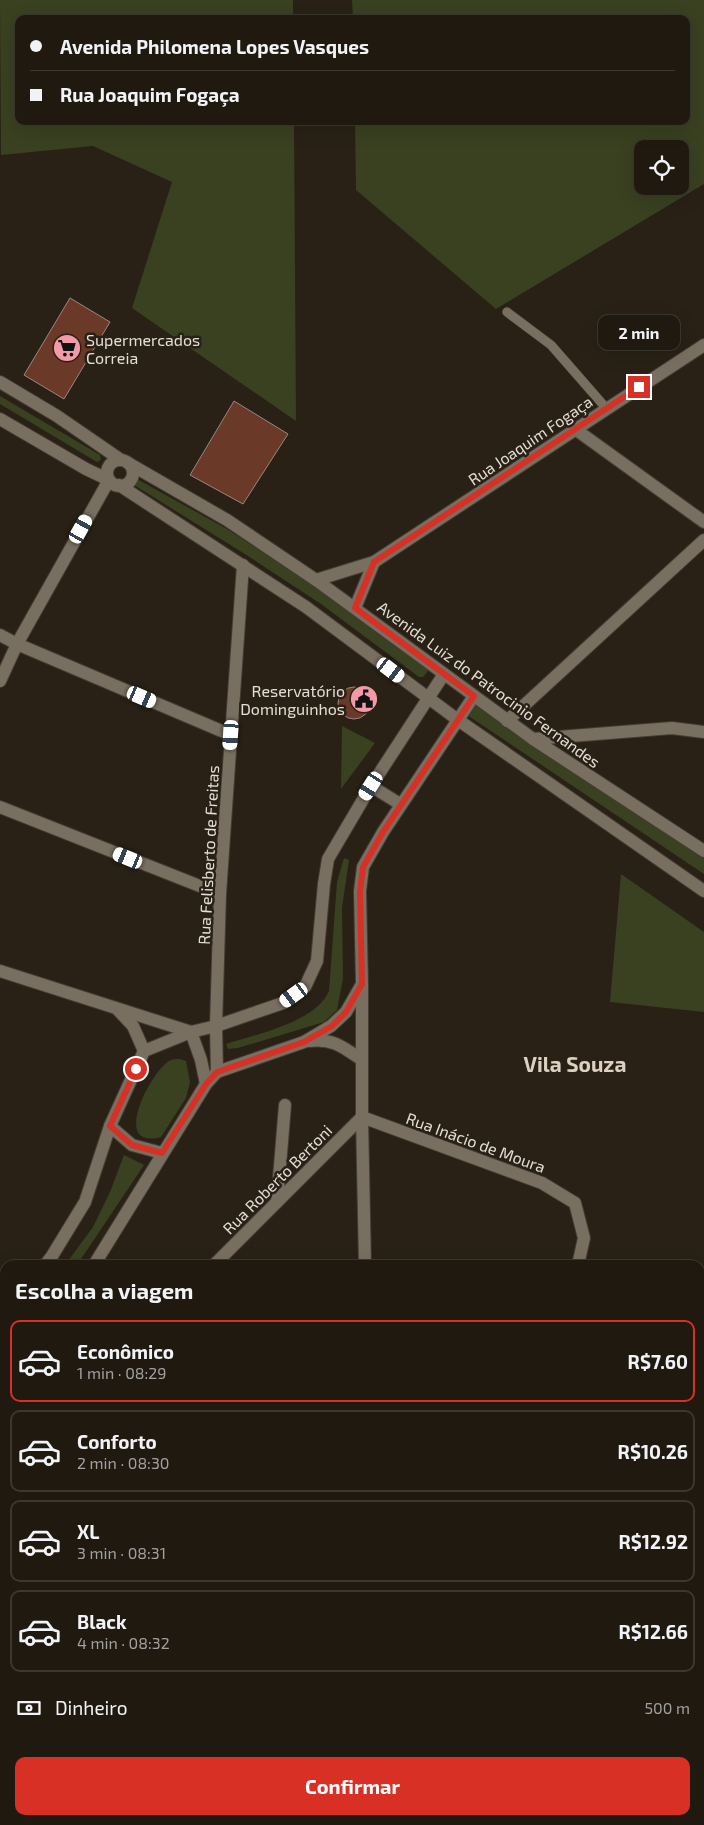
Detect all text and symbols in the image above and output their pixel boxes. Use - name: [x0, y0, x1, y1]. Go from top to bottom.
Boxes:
- text: Avenida Philomena Lopes Vasques: [60, 35, 369, 58]
- text: Rua Joaquim Fogaça: [60, 83, 240, 106]
- map controls: [634, 140, 689, 195]
- button: locate: [634, 140, 689, 195]
- callout: 2 min: [598, 314, 680, 350]
- text: 2 min: [619, 323, 659, 342]
- place label: Supermercados Correia: [86, 330, 200, 367]
- supermarket icon: Supermercados Correia: [52, 333, 82, 363]
- route end: [628, 376, 650, 398]
- street label: Rua Joaquim Fogaça: [464, 391, 596, 489]
- car: [67, 512, 94, 546]
- street label: Avenida Luiz do Patrocinio Fernandes: [374, 597, 604, 771]
- car: [374, 655, 407, 685]
- place label: Reservatório Dominguinhos: [240, 681, 345, 718]
- car: [125, 684, 158, 710]
- public building icon: Reservatório Dominguinhos: [349, 684, 379, 714]
- car: [222, 720, 239, 750]
- street label: Rua Felisberto de Freitas: [194, 765, 222, 945]
- car: [356, 769, 385, 803]
- car: [111, 845, 144, 871]
- car: [277, 980, 310, 1010]
- district label: Vila Souza: [524, 1051, 626, 1076]
- route start: [125, 1058, 147, 1080]
- street label: Rua Inácio de Moura: [404, 1108, 548, 1176]
- street label: Rua Roberto Bertoni: [218, 1120, 336, 1238]
- text: Escolha a viagem: [15, 1277, 193, 1303]
- icon: car: [17, 1339, 62, 1384]
- text: Econômico: [77, 1340, 174, 1363]
- text: R$7.60: [628, 1350, 688, 1373]
- text: 1 min · 08:29: [77, 1363, 166, 1382]
- icon: car: [17, 1429, 62, 1474]
- text: Conforto: [77, 1430, 157, 1453]
- text: R$10.26: [618, 1440, 688, 1463]
- text: 2 min · 08:30: [77, 1453, 169, 1472]
- icon: car: [17, 1519, 62, 1564]
- text: XL: [77, 1520, 99, 1543]
- text: R$12.92: [619, 1530, 688, 1553]
- text: 3 min · 08:31: [77, 1543, 166, 1562]
- icon: car: [17, 1609, 62, 1654]
- text: Black: [77, 1610, 127, 1633]
- text: R$12.66: [618, 1620, 688, 1643]
- text: 4 min · 08:32: [77, 1633, 170, 1652]
- icon: cash: [15, 1694, 43, 1722]
- text: Dinheiro: [55, 1696, 128, 1719]
- text: 500 m: [645, 1698, 690, 1717]
- button: Confirmar: [15, 1757, 690, 1815]

